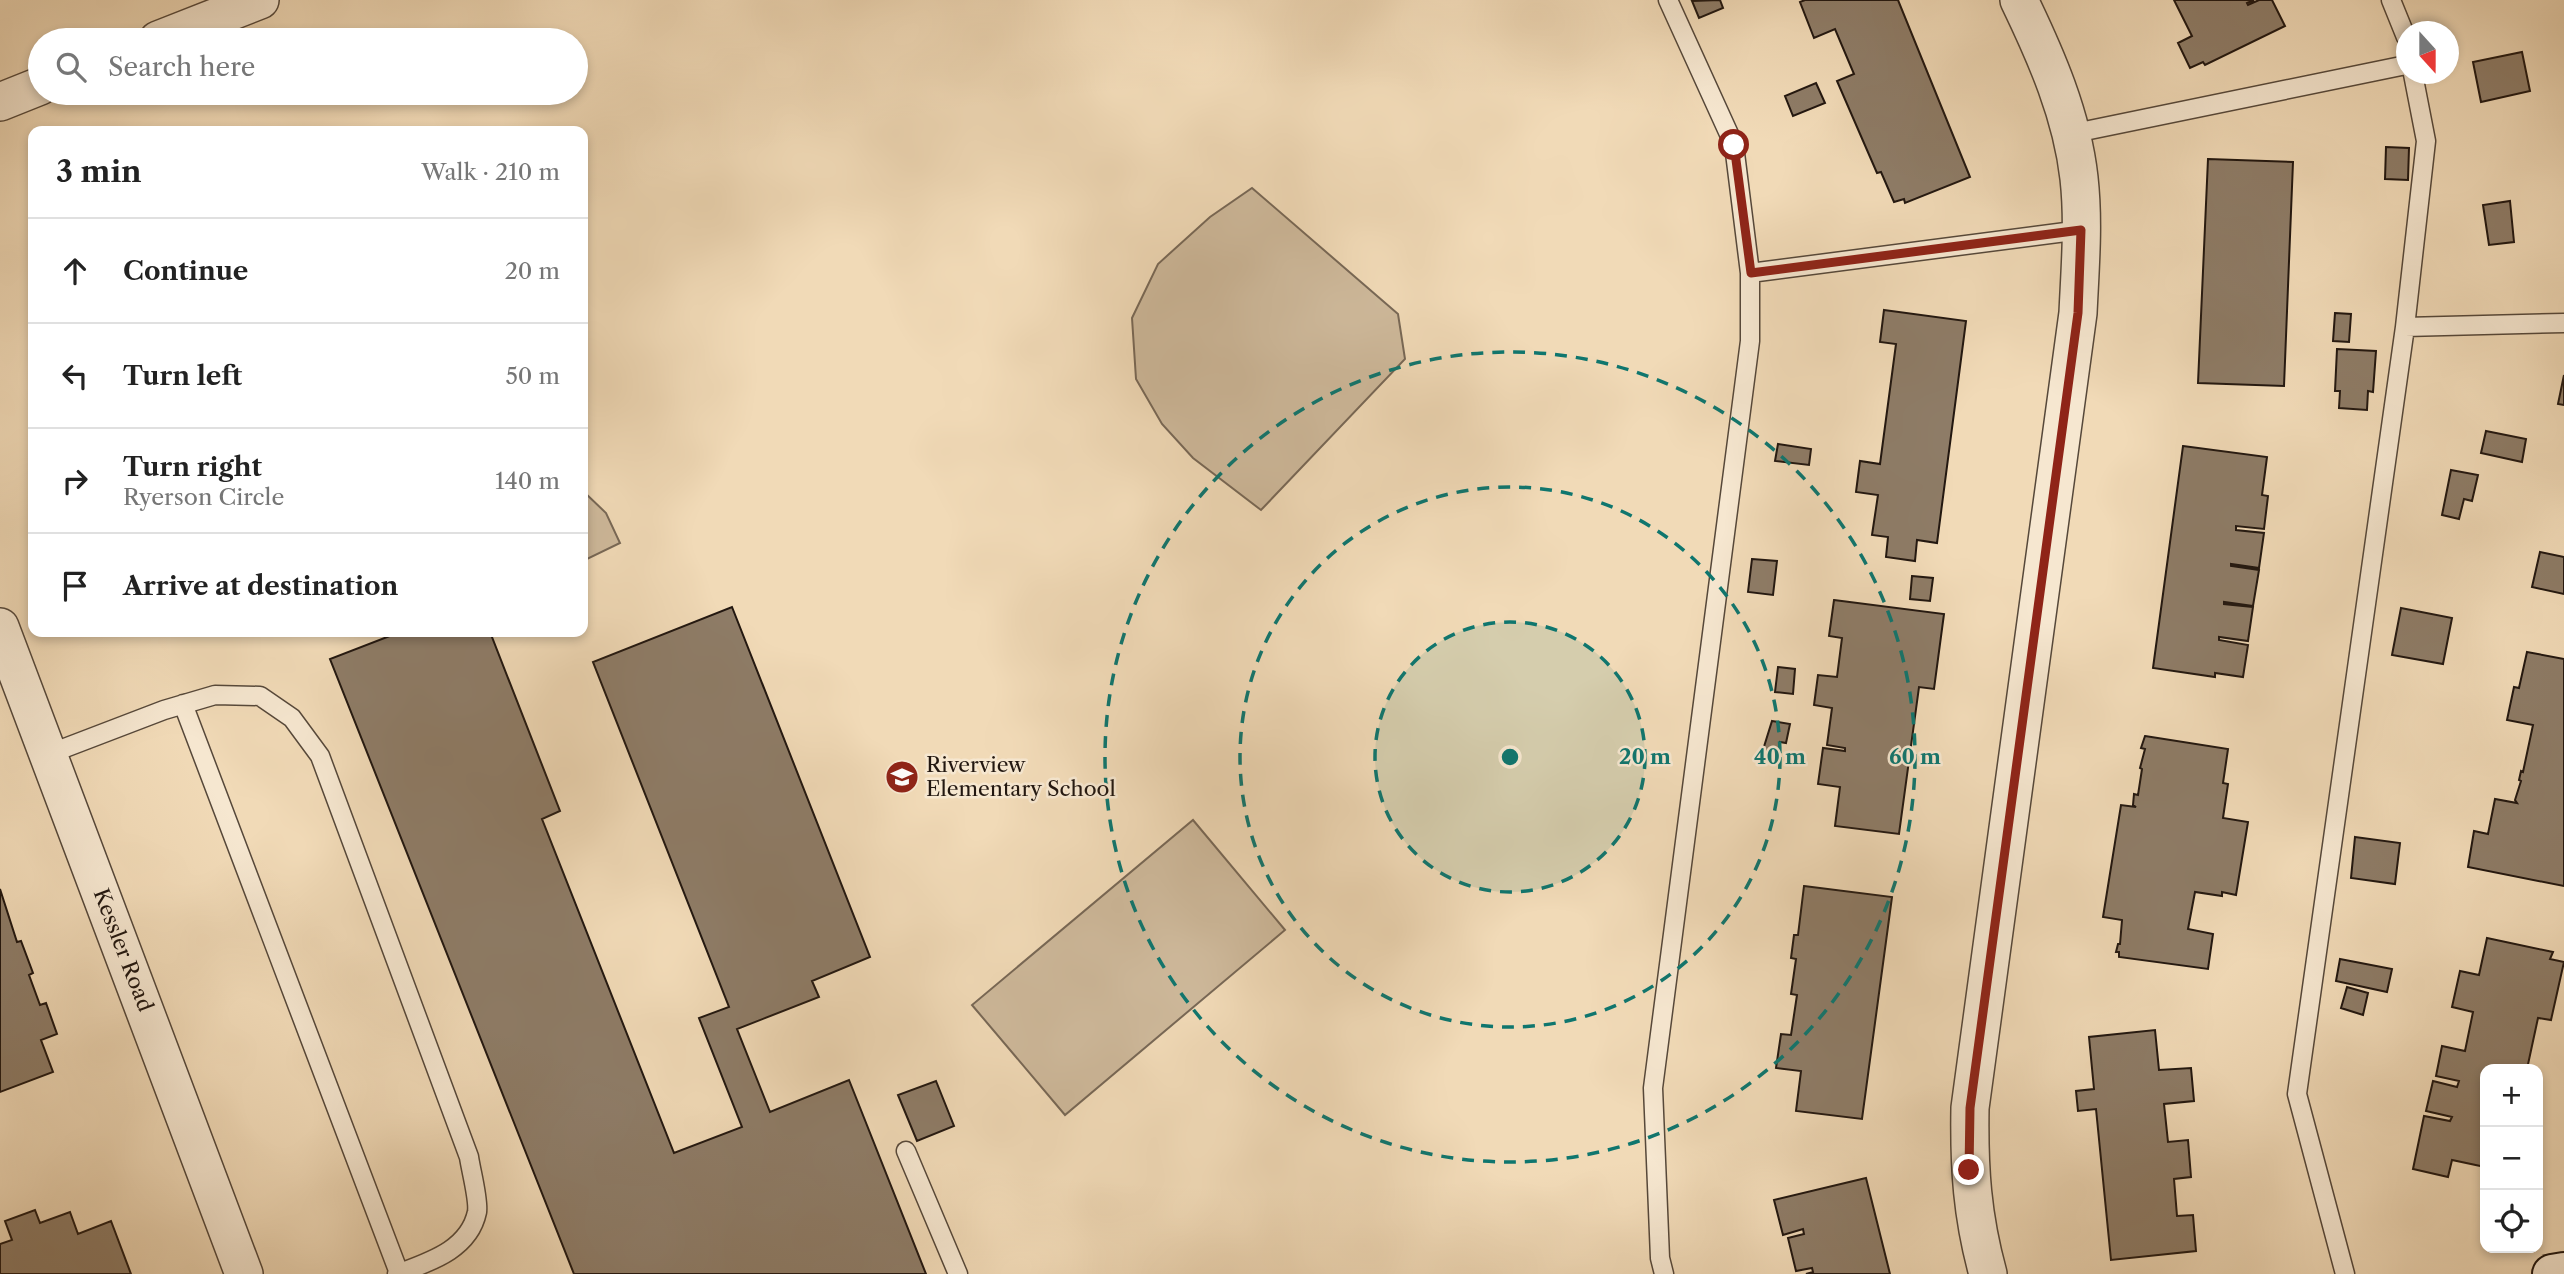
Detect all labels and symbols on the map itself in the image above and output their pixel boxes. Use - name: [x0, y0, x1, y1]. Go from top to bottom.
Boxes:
- north arrow: [2396, 21, 2459, 84]
- route start: [1718, 129, 1749, 160]
- text: 20 m: [1619, 744, 1671, 769]
- text: 40 m: [1754, 744, 1806, 769]
- text: 60 m: [1889, 744, 1941, 769]
- centre of rings: [1498, 745, 1522, 769]
- place label: Riverview Elementary School: [926, 752, 1116, 801]
- school or university icon: Riverview Elementary School: [883, 758, 921, 796]
- street label: Kessler Road: [89, 885, 158, 1015]
- route end: [1953, 1154, 1984, 1185]

